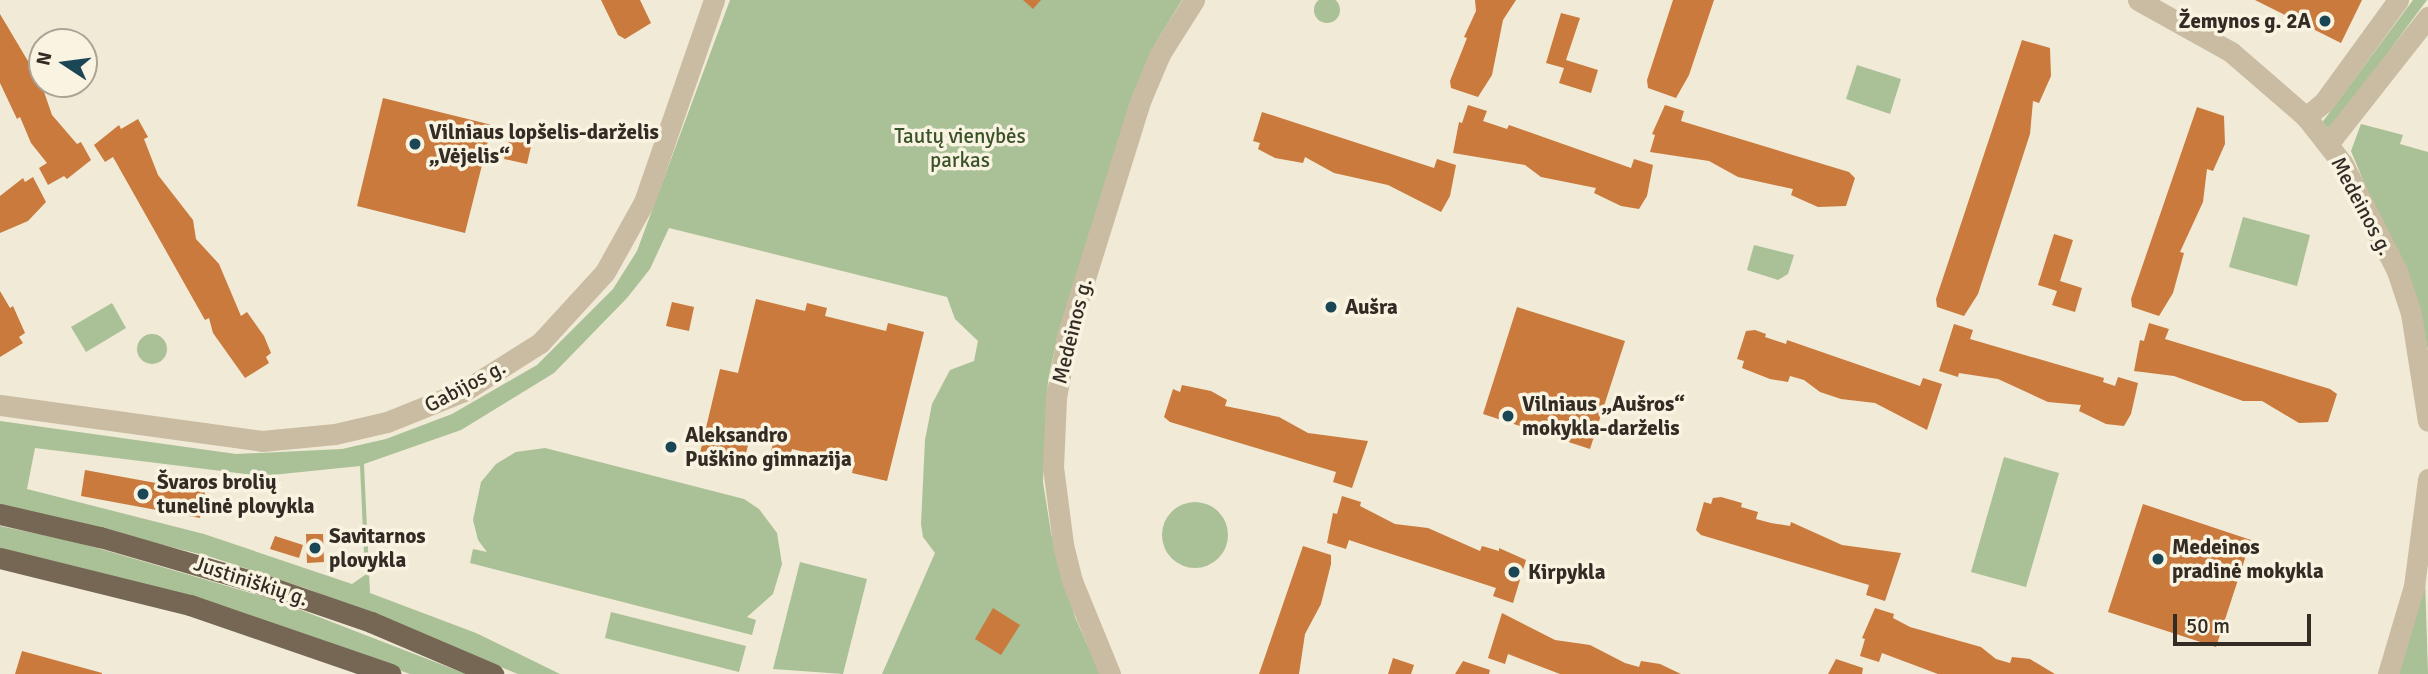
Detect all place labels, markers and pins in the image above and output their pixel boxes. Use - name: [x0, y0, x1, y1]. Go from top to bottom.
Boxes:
- place label: Žemynos g. 2A: [2178, 8, 2311, 34]
- marker: Žemynos g. 2A: [2317, 13, 2333, 29]
- place label: Vilniaus lopšelis-darželis „Vėjelis“: [429, 119, 659, 169]
- marker: Vilniaus lopšelis-darželis „Vėjelis“: [407, 136, 423, 152]
- place label: Aušra: [1345, 294, 1398, 320]
- marker: Aušra: [1323, 299, 1339, 315]
- place label: Vilniaus „Aušros“ mokykla-darželis: [1522, 391, 1685, 441]
- marker: Vilniaus „Aušros“ mokykla-darželis: [1500, 408, 1516, 424]
- place label: Aleksandro Puškino gimnazija: [685, 422, 852, 472]
- marker: Aleksandro Puškino gimnazija: [663, 439, 679, 455]
- place label: Švaros brolių tunelinė plovykla: [157, 469, 315, 519]
- marker: Švaros brolių tunelinė plovykla: [135, 486, 151, 502]
- place label: Savitarnos plovykla: [329, 523, 426, 573]
- place label: Medeinos pradinė mokykla: [2172, 534, 2324, 584]
- marker: Savitarnos plovykla: [307, 540, 323, 556]
- marker: Medeinos pradinė mokykla: [2150, 551, 2166, 567]
- place label: Kirpykla: [1528, 559, 1606, 585]
- marker: Kirpykla: [1506, 564, 1522, 580]

